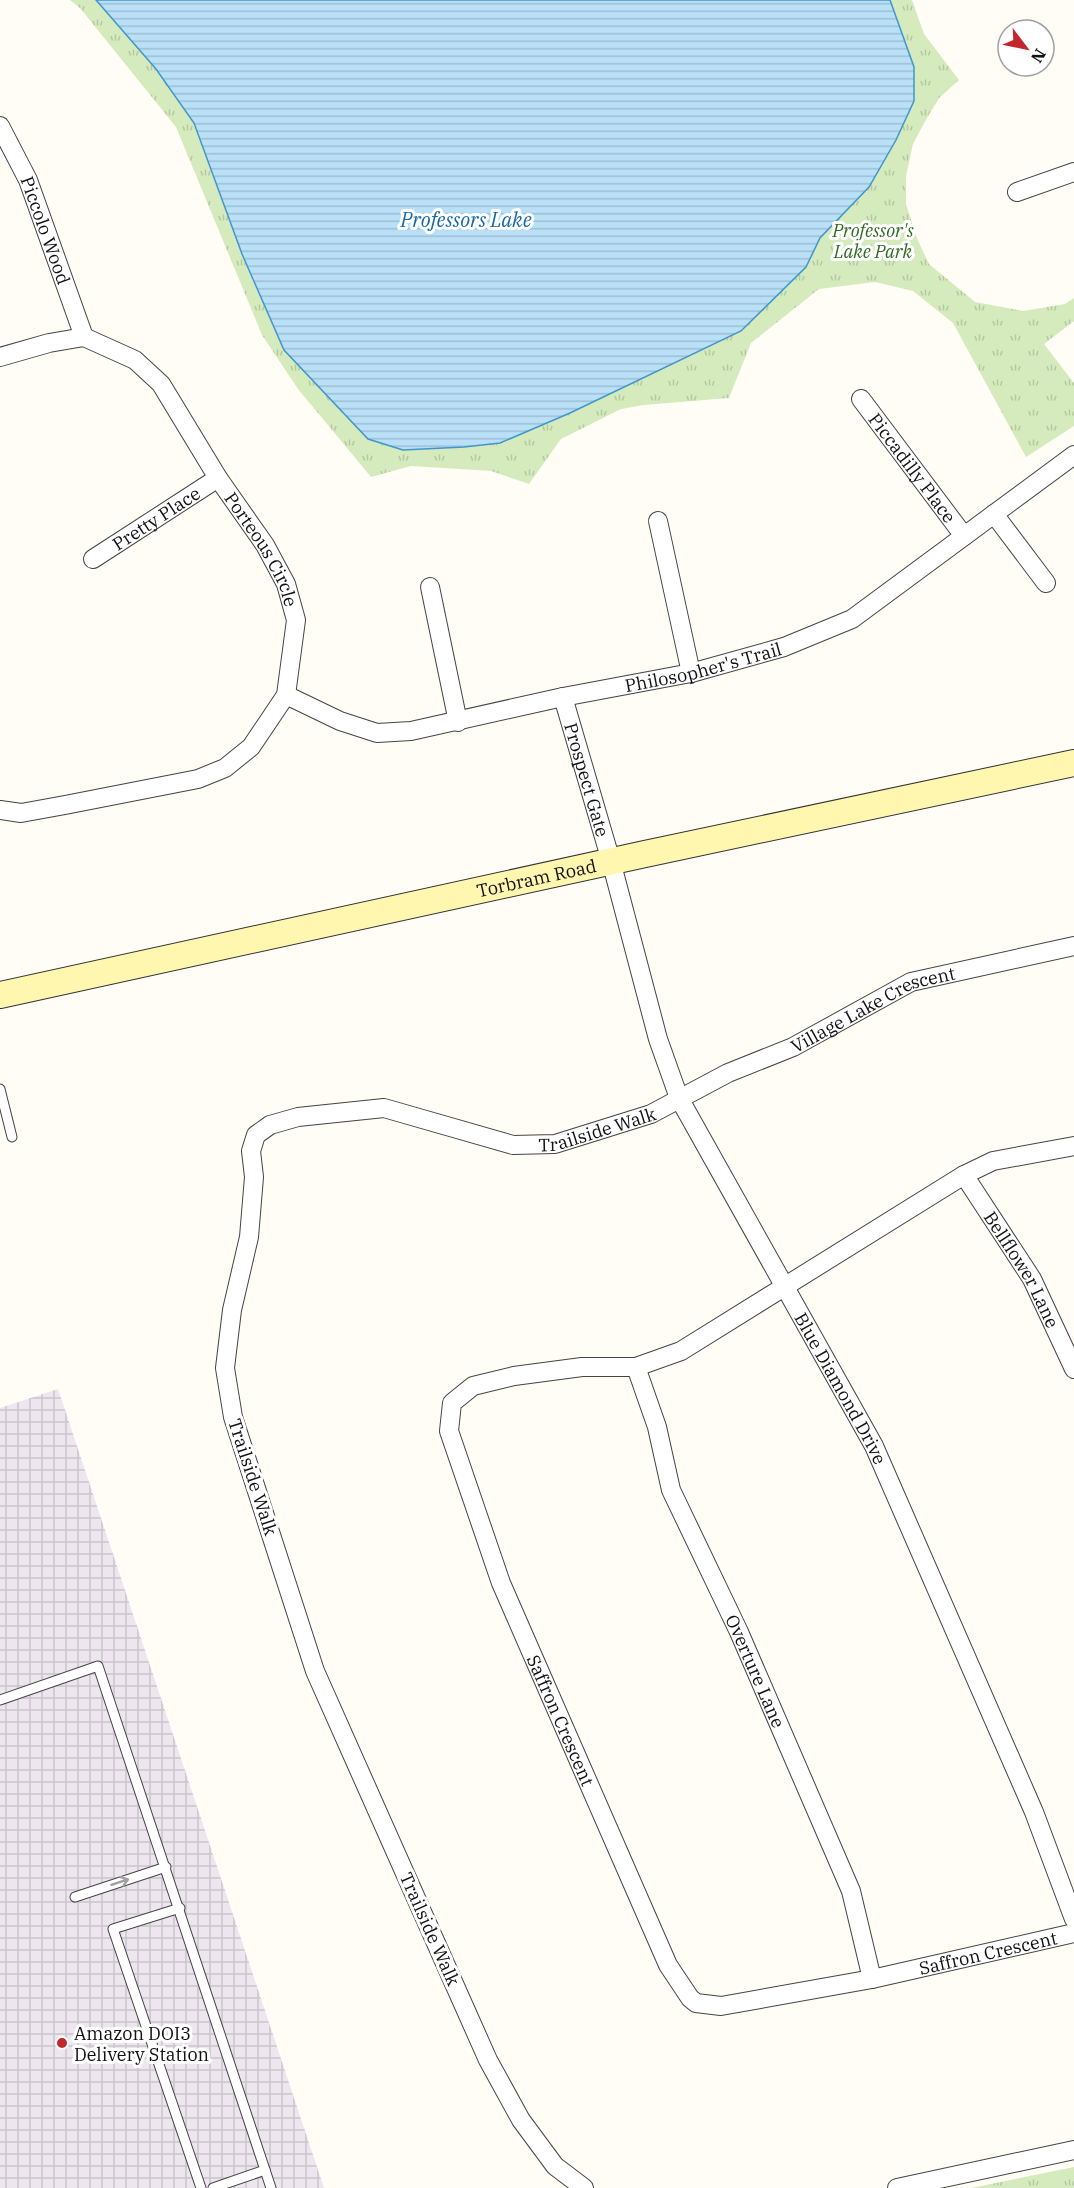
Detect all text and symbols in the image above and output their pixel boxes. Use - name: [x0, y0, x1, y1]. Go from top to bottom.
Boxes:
- north arrow: [996, 18, 1056, 78]
- text: N: [1027, 45, 1051, 67]
- street label: Piccolo Wood: [16, 173, 76, 287]
- water label: Professors Lake: [399, 206, 532, 233]
- park label: Professor's Lake Park: [831, 219, 914, 263]
- street label: Piccadilly Place: [864, 408, 961, 527]
- street label: Pretty Place: [108, 481, 204, 555]
- street label: Porteous Circle: [220, 487, 303, 609]
- street label: Philosopher's Trail: [623, 637, 784, 697]
- street label: Prospect Gate: [560, 720, 615, 839]
- street label: Torbram Road: [474, 853, 598, 902]
- street label: Village Lake Crescent: [787, 961, 957, 1058]
- street label: Trailside Walk: [538, 1102, 659, 1156]
- street label: Bellflower Lane: [979, 1207, 1065, 1331]
- street label: Blue Diamond Drive: [790, 1308, 892, 1468]
- street label: Trailside Walk: [223, 1416, 283, 1539]
- street label: Overture Lane: [721, 1611, 790, 1731]
- street label: Saffron Crescent: [522, 1651, 600, 1789]
- street label: Trailside Walk: [395, 1869, 465, 1990]
- one-way arrow: [110, 1876, 129, 1887]
- street label: Saffron Crescent: [917, 1926, 1059, 1979]
- place label: Amazon DOI3 Delivery Station: [74, 2022, 209, 2066]
- marker: Amazon DOI3 Delivery Station: [55, 2036, 69, 2050]

